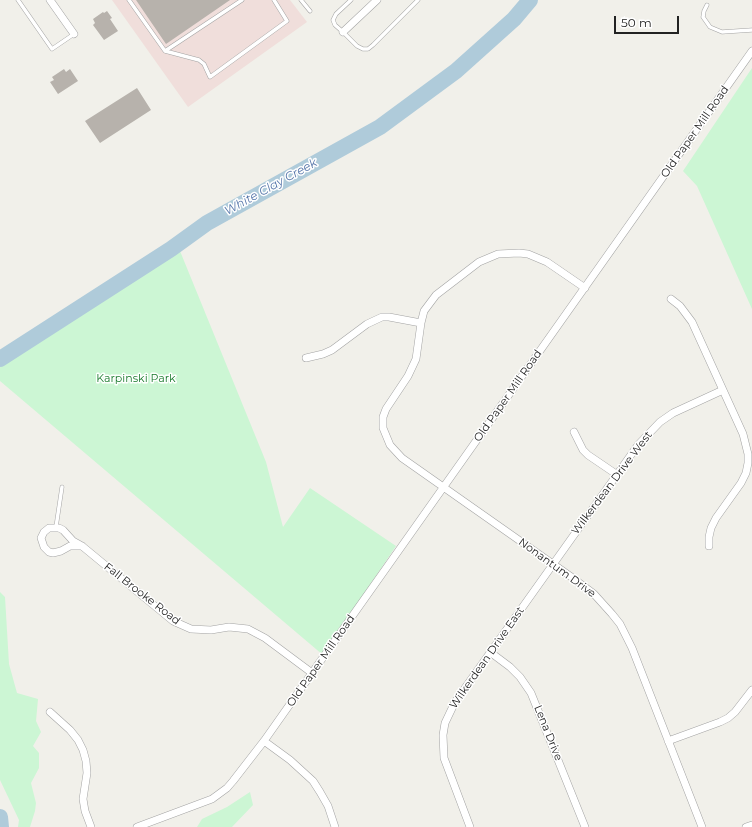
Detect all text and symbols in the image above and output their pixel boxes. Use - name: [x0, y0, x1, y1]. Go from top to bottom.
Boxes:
- scale bar: [616, 8, 681, 34]
- text: 50 m: [621, 15, 652, 30]
- street label: Old Paper Mill Road: [658, 84, 732, 180]
- water label: White Clay Creek: [222, 156, 320, 218]
- street label: Old Paper Mill Road: [471, 348, 545, 444]
- park label: Karpinski Park: [96, 372, 176, 386]
- street label: Wilkerdean Drive West: [569, 429, 655, 537]
- street label: Nonantum Drive: [516, 535, 598, 601]
- street label: Fall Brooke Road: [101, 560, 183, 628]
- street label: Wilkerdean Drive East: [447, 605, 527, 711]
- street label: Old Paper Mill Road: [284, 613, 358, 709]
- street label: Lena Drive: [531, 703, 565, 763]

